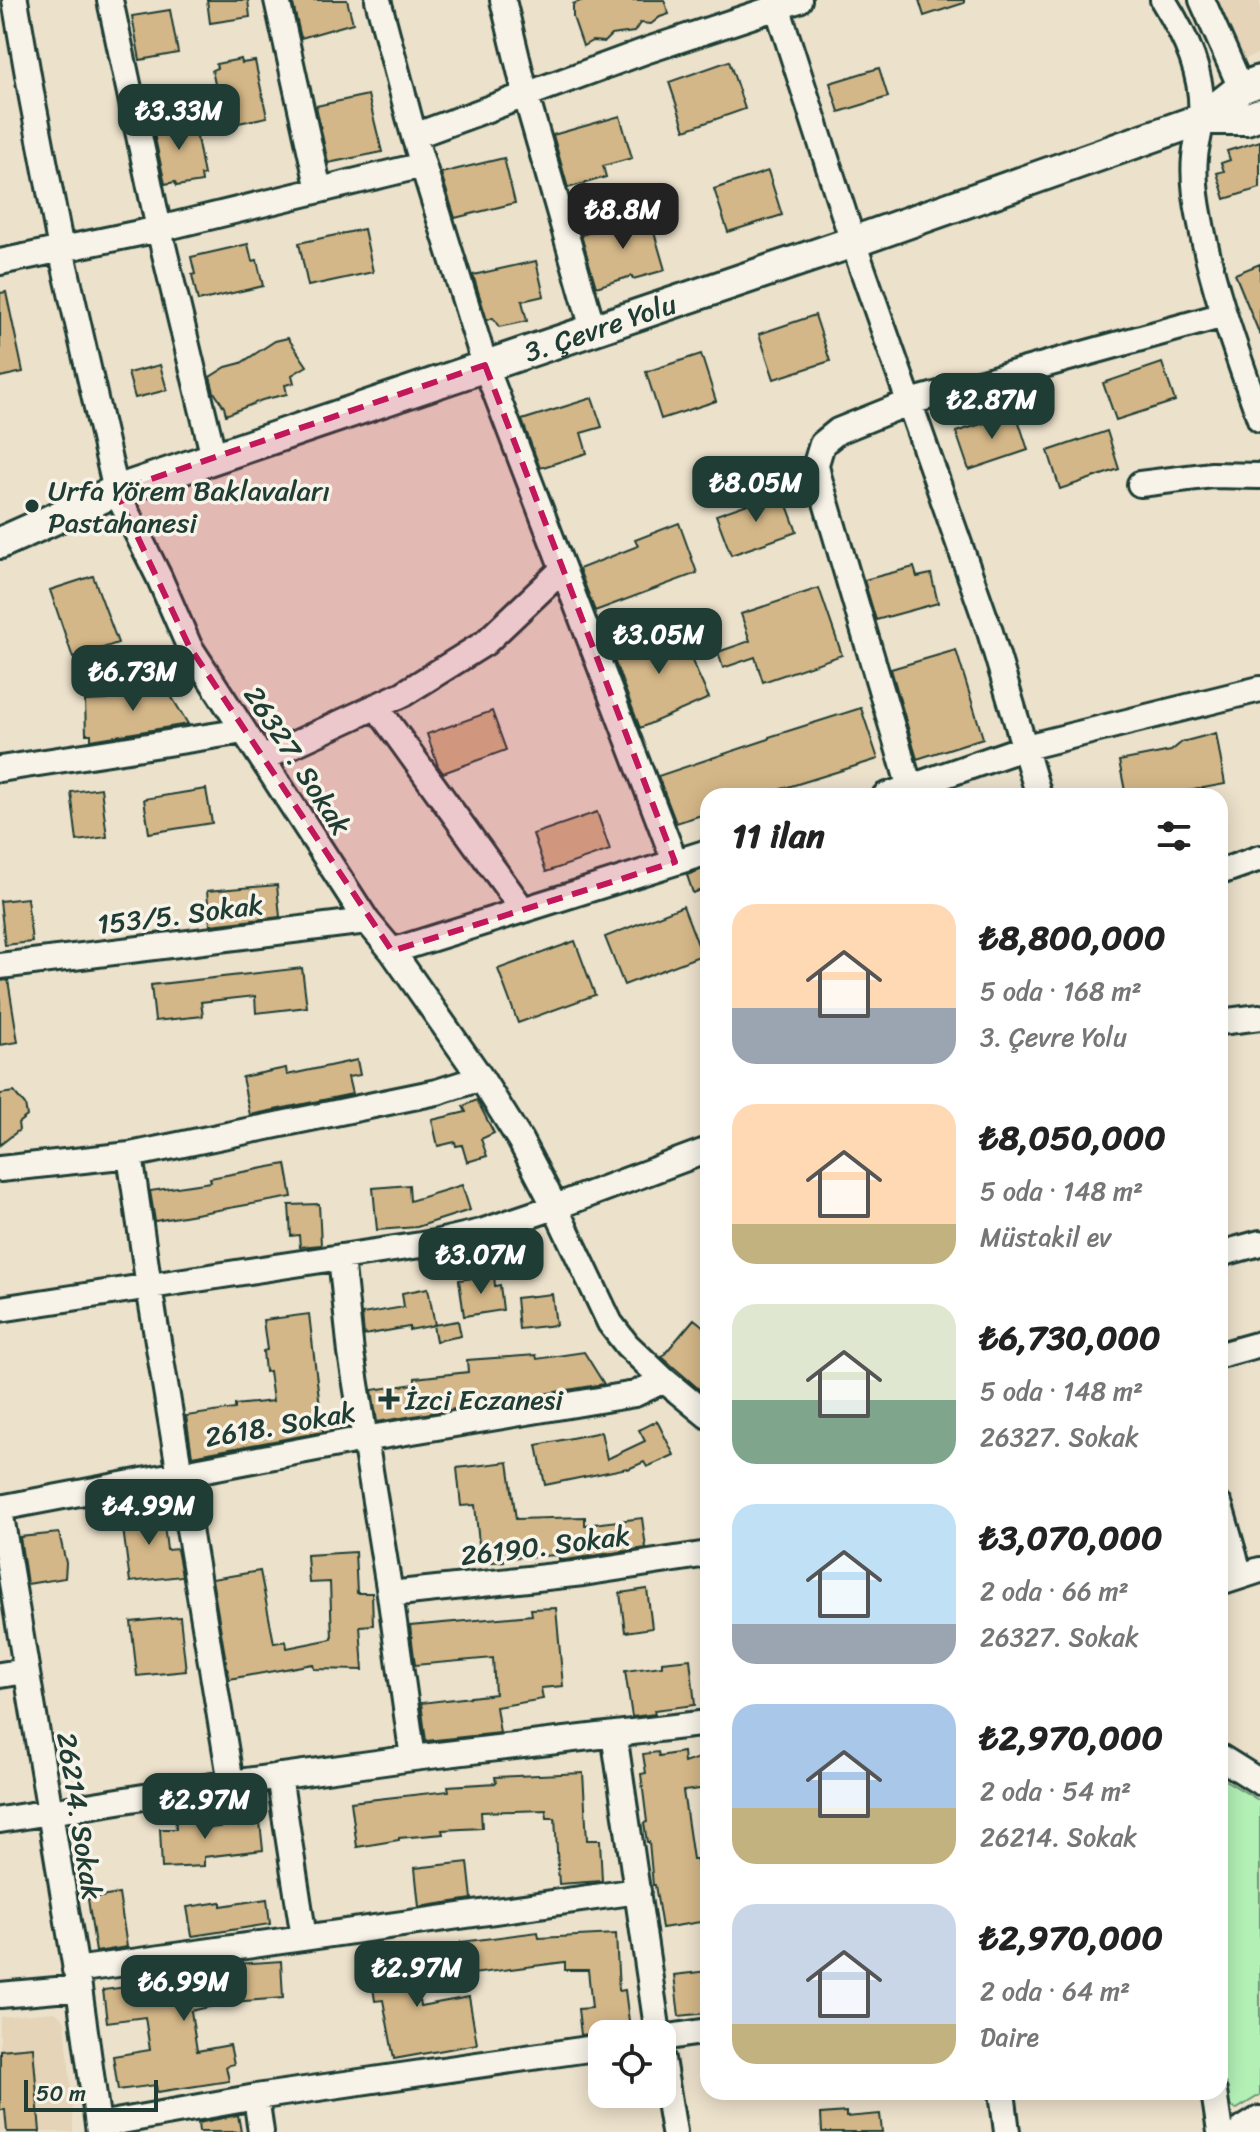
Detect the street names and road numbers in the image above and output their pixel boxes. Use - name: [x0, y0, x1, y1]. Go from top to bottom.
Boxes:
- street label: 3. Çevre Yolu: [517, 279, 683, 376]
- street label: 26327. Sokak: [230, 675, 365, 845]
- street label: 153/5. Sokak: [94, 880, 266, 949]
- street label: 2618. Sokak: [201, 1387, 359, 1462]
- street label: 26190. Sokak: [458, 1511, 633, 1580]
- street label: 26214. Sokak: [42, 1729, 117, 1904]

